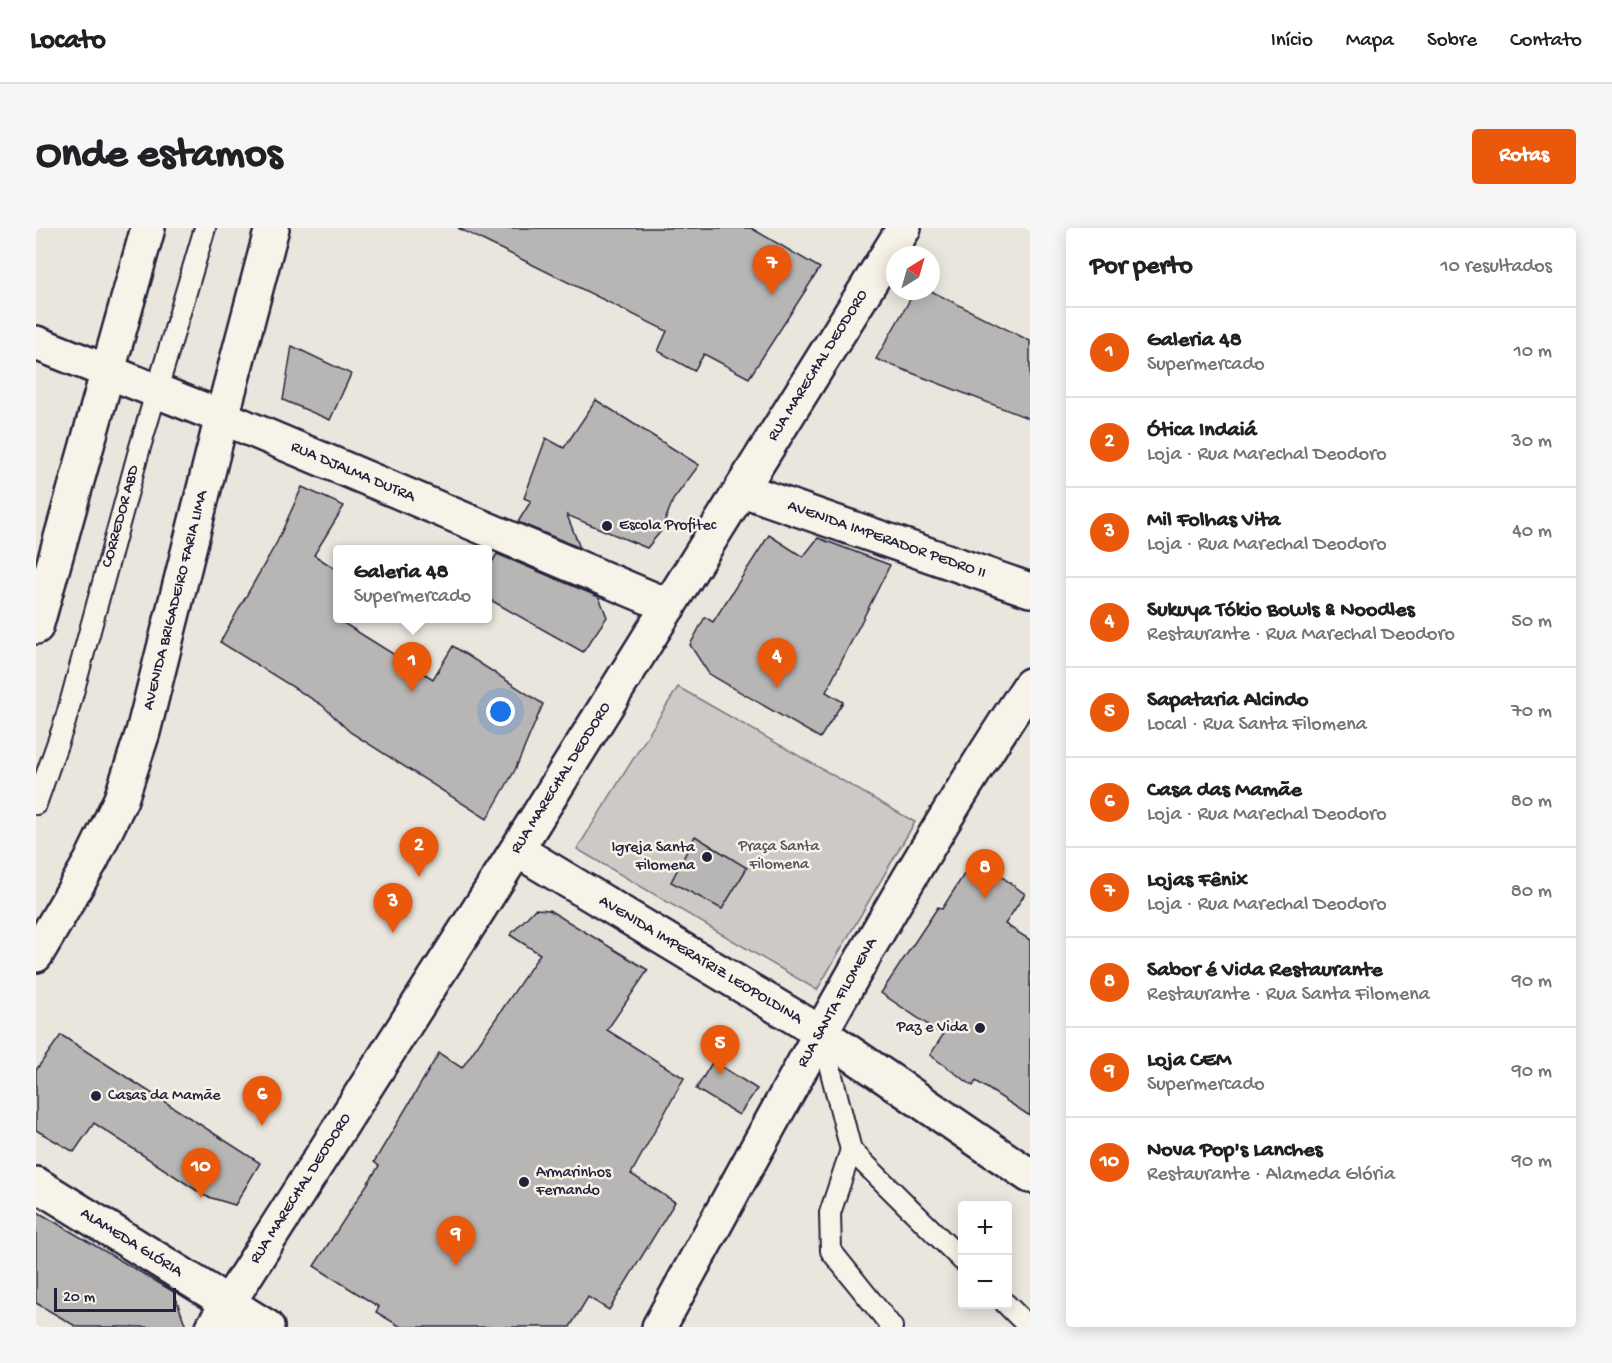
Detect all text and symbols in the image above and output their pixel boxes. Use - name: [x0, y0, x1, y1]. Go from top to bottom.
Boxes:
- text: Locato: [30, 25, 106, 58]
- text: Início: [1271, 29, 1313, 54]
- text: Mapa: [1346, 29, 1394, 54]
- text: Sobre: [1427, 29, 1477, 54]
- text: Contato: [1510, 29, 1582, 54]
- button: Rotas: [1472, 129, 1576, 184]
- text: Onde estamos: [36, 132, 282, 181]
- pin: 7: [752, 245, 792, 295]
- north arrow: [886, 246, 940, 300]
- text: Por perto: [1090, 252, 1193, 283]
- text: 10 resultados: [1441, 256, 1552, 279]
- street label: RUA MARECHAL DEODORO: [764, 286, 873, 445]
- text: Galeria 48: [1147, 328, 1242, 354]
- text: 1: [1105, 341, 1114, 364]
- text: 10 m: [1514, 341, 1552, 364]
- text: Supermercado: [1147, 354, 1265, 377]
- text: Ótica Indaiá: [1147, 418, 1257, 444]
- text: 2: [1105, 431, 1114, 454]
- text: 30 m: [1511, 431, 1552, 454]
- street label: RUA DJALMA DUTRA: [288, 438, 419, 508]
- text: Loja · Rua Marechal Deodoro: [1147, 444, 1387, 467]
- street label: CORREDOR ABD: [98, 463, 144, 570]
- street label: AVENIDA BRIGADEIRO FARIA LIMA: [139, 487, 213, 712]
- street label: AVENIDA IMPERADOR PEDRO II: [785, 497, 988, 583]
- text: Mil Folhas Vita: [1147, 508, 1280, 534]
- place label: Escola Profitec: [619, 517, 717, 536]
- marker: Escola Profitec: [600, 519, 614, 533]
- text: 3: [1104, 521, 1115, 544]
- text: 40 m: [1512, 521, 1552, 544]
- text: Loja · Rua Marechal Deodoro: [1147, 534, 1387, 557]
- popup: [333, 545, 492, 623]
- text: Galeria 48: [354, 560, 448, 586]
- text: Supermercado: [354, 586, 471, 609]
- text: Sukuya Tókio Bowls & Noodles: [1147, 598, 1415, 624]
- text: 4: [1105, 611, 1114, 634]
- text: 50 m: [1511, 611, 1552, 634]
- text: Restaurante · Rua Marechal Deodoro: [1147, 624, 1455, 647]
- pin: 4: [758, 638, 796, 688]
- pin: 1: [392, 642, 431, 692]
- text: Sapataria Alcindo: [1147, 688, 1308, 714]
- your location: [486, 697, 515, 726]
- street label: RUA MARECHAL DEODORO: [507, 699, 616, 857]
- text: 5: [1104, 701, 1115, 724]
- text: 70 m: [1511, 701, 1552, 724]
- text: Local · Rua Santa Filomena: [1147, 714, 1367, 737]
- text: Casa das Mamãe: [1147, 778, 1302, 804]
- text: 6: [1104, 791, 1115, 814]
- text: 80 m: [1511, 791, 1552, 814]
- text: Loja · Rua Marechal Deodoro: [1147, 804, 1387, 827]
- pin: 2: [400, 828, 439, 877]
- park label: Praça Santa Filomena: [738, 838, 821, 875]
- place label: Igreja Santa Filomena: [611, 839, 696, 876]
- marker: Igreja Santa Filomena: [700, 850, 714, 864]
- pin: 8: [966, 850, 1004, 899]
- text: Lojas Fênix: [1147, 868, 1248, 894]
- text: 7: [1104, 881, 1115, 904]
- text: 80 m: [1511, 881, 1552, 904]
- pin: 3: [374, 884, 412, 933]
- street label: AVENIDA IMPERATRIZ LEOPOLDINA: [595, 892, 807, 1030]
- text: Loja · Rua Marechal Deodoro: [1147, 894, 1387, 917]
- street label: RUA SANTA FILOMENA: [793, 933, 883, 1071]
- text: Sabor é Vida Restaurante: [1147, 958, 1383, 984]
- text: 8: [1104, 971, 1115, 994]
- text: 90 m: [1512, 971, 1552, 994]
- text: Restaurante · Rua Santa Filomena: [1147, 984, 1430, 1007]
- place label: Paz e Vida: [896, 1019, 969, 1038]
- marker: Paz e Vida: [973, 1021, 987, 1035]
- pin: 5: [700, 1026, 740, 1075]
- text: Loja CEM: [1147, 1048, 1231, 1074]
- text: 9: [1104, 1061, 1115, 1084]
- text: 90 m: [1512, 1061, 1552, 1084]
- text: Supermercado: [1147, 1074, 1265, 1097]
- pin: 6: [242, 1076, 282, 1126]
- place label: Casas da Mamãe: [108, 1087, 221, 1106]
- marker: Casas da Mamãe: [89, 1089, 103, 1103]
- street label: RUA MARECHAL DEODORO: [246, 1109, 356, 1267]
- text: Nova Pop's Lanches: [1147, 1138, 1323, 1164]
- pin: 10: [182, 1148, 220, 1198]
- text: 10: [1100, 1151, 1119, 1174]
- text: 90 m: [1512, 1151, 1552, 1174]
- place label: Armarinhos Fernando: [535, 1164, 612, 1201]
- text: Restaurante · Alameda Glória: [1147, 1164, 1395, 1187]
- marker: Armarinhos Fernando: [517, 1175, 531, 1189]
- map controls: [958, 1201, 1012, 1309]
- button: +: [958, 1201, 1012, 1255]
- street label: ALAMEDA GLÓRIA: [77, 1204, 187, 1283]
- pin: 9: [436, 1216, 476, 1266]
- button: −: [958, 1255, 1012, 1309]
- scale bar: [54, 1285, 176, 1312]
- text: 20 m: [63, 1289, 95, 1308]

